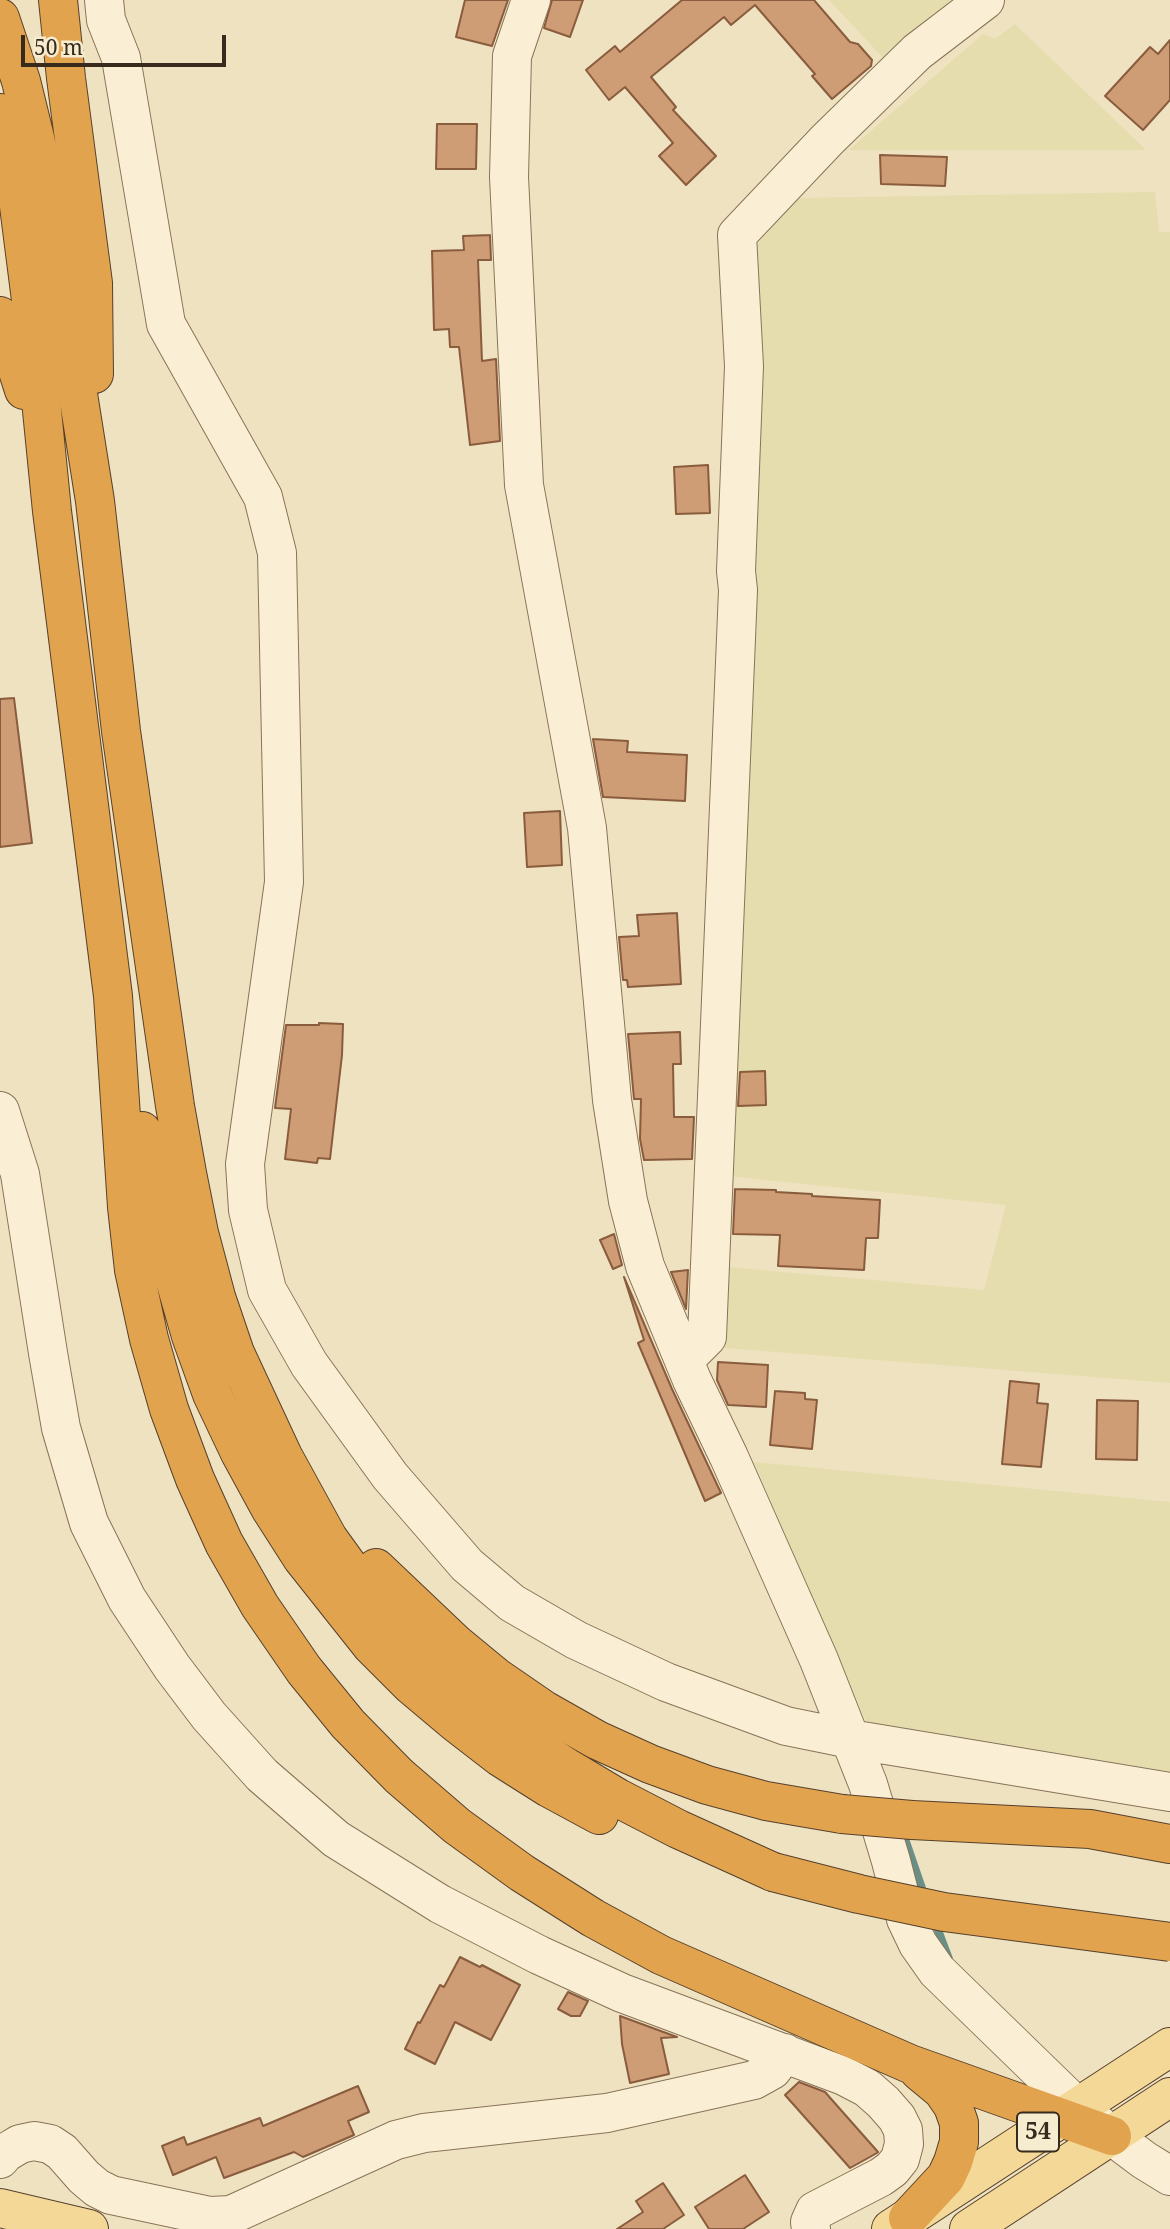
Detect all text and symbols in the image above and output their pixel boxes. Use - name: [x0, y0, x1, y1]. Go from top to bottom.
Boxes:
- scale bar: [24, 21, 229, 65]
- text: 50 m: [34, 33, 83, 61]
- road number: 54: [1017, 2112, 1059, 2152]

